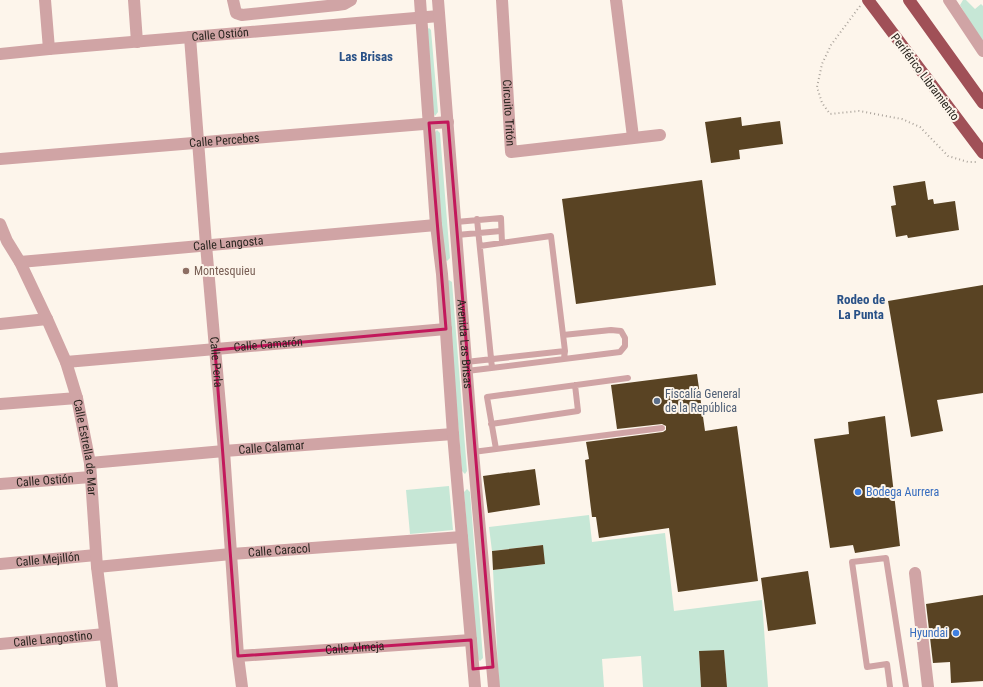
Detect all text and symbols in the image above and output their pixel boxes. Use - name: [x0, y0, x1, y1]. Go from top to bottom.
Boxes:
- street label: Calle Ostión: [191, 25, 249, 44]
- street label: Periférico Libramiento: [888, 31, 962, 123]
- district label: Las Brisas: [339, 49, 393, 64]
- street label: Circuito Tritón: [500, 79, 518, 147]
- street label: Calle Percebes: [189, 131, 260, 150]
- street label: Calle Langosta: [192, 233, 264, 254]
- place label: Montesquieu: [194, 264, 256, 278]
- marker: Montesquieu: [181, 266, 191, 276]
- district label: Rodeo de La Punta: [837, 292, 885, 322]
- street label: Avenida Las Brisas: [454, 299, 475, 389]
- street label: Calle Camarón: [233, 334, 304, 354]
- street label: Calle Perla: [207, 336, 225, 388]
- place label: Fiscalía General de la República: [665, 387, 740, 415]
- marker: Fiscalía General de la República: [652, 396, 662, 406]
- street label: Calle Estrella de Mar: [70, 398, 99, 496]
- street label: Calle Calamar: [238, 438, 305, 457]
- street label: Calle Ostión: [16, 471, 74, 490]
- place label: Bodega Aurrera: [866, 485, 939, 499]
- marker: Bodega Aurrera: [853, 487, 863, 497]
- street label: Calle Caracol: [248, 541, 311, 560]
- street label: Calle Mejillón: [15, 550, 81, 569]
- place label: Hyundai: [909, 626, 948, 640]
- street label: Calle Langostino: [13, 628, 93, 650]
- marker: Hyundai: [951, 628, 961, 638]
- street label: Calle Almeja: [325, 639, 385, 657]

